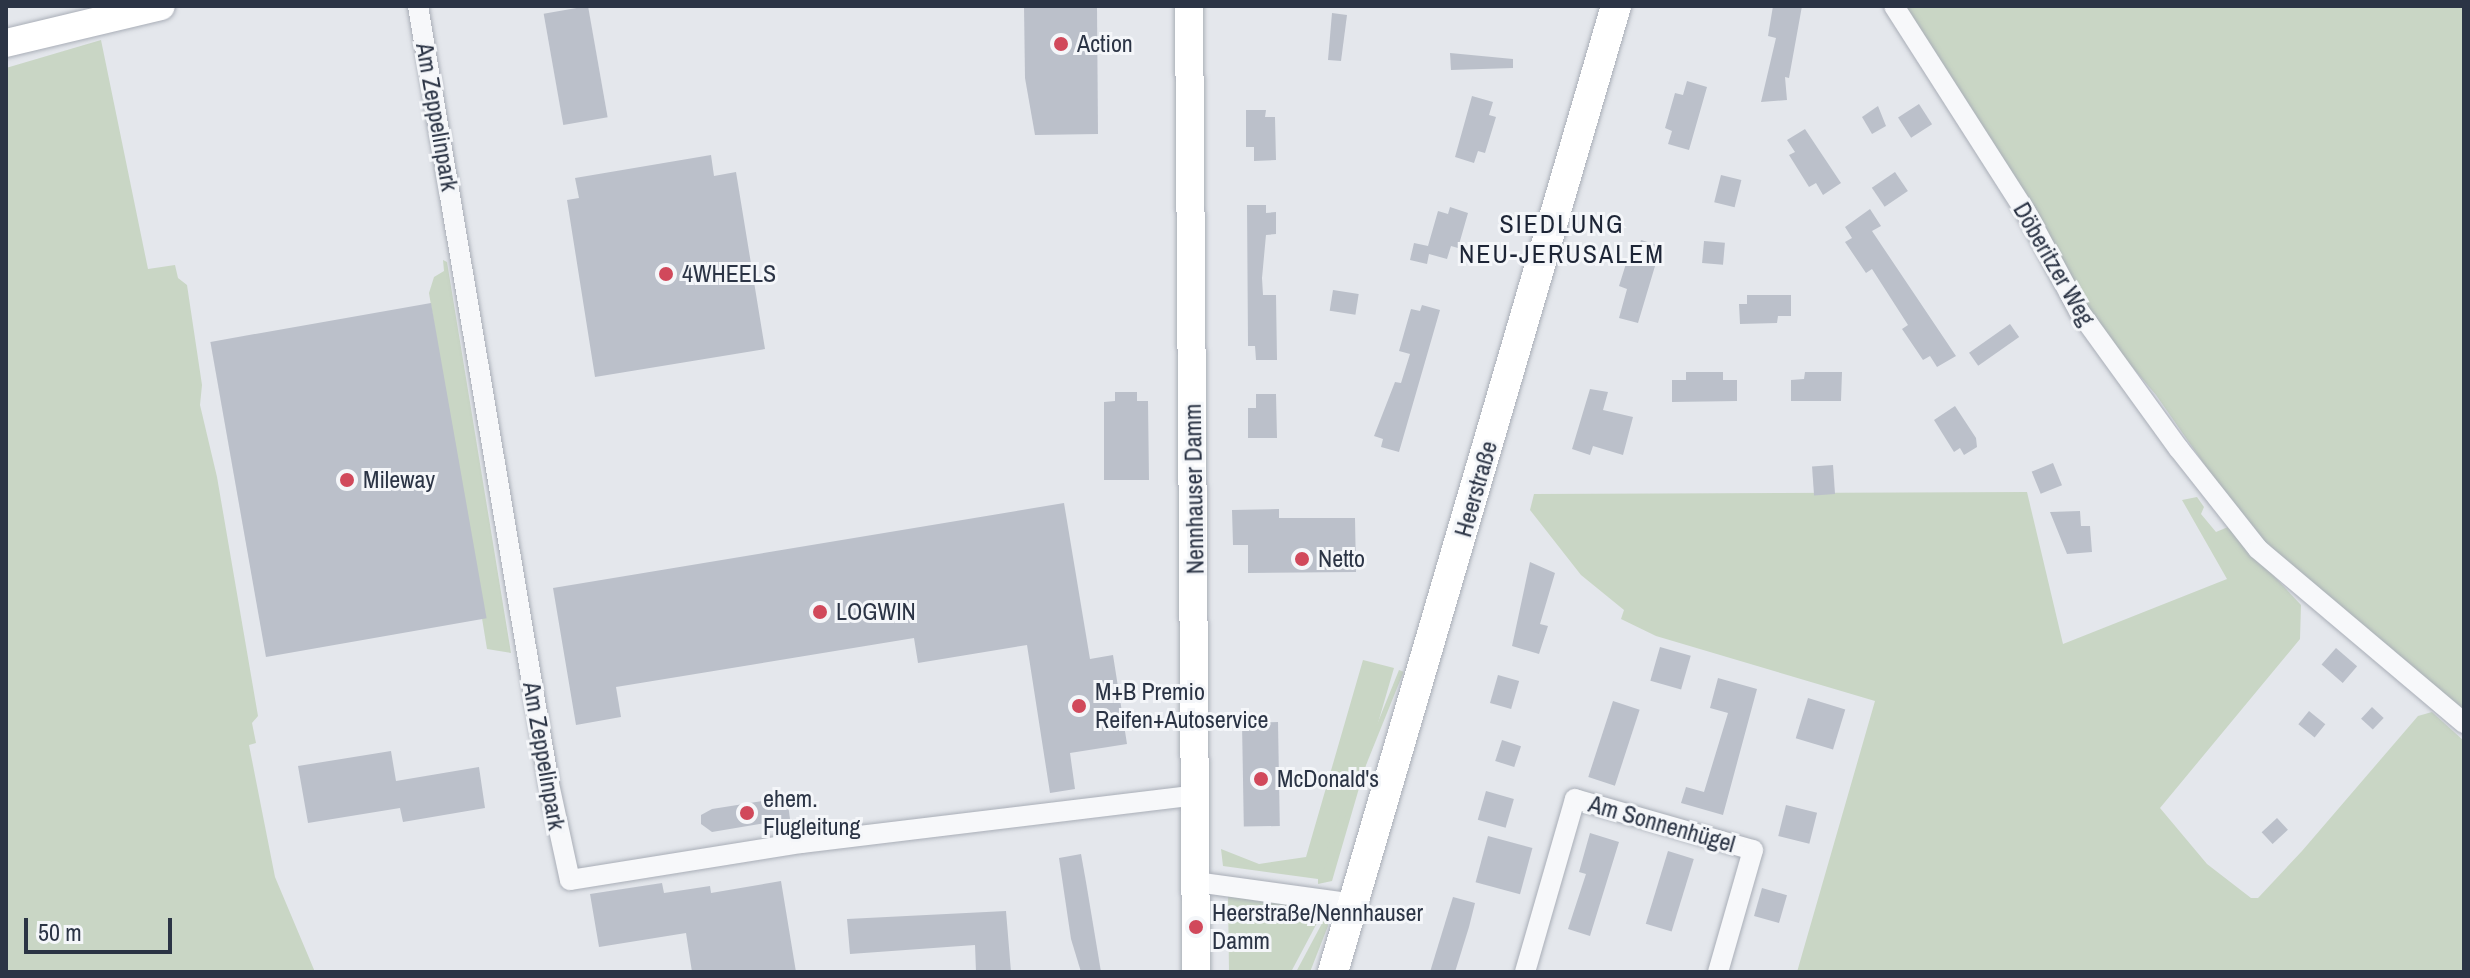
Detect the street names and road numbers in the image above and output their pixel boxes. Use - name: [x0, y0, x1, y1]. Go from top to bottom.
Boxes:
- street label: Am Zeppelinpark: [410, 41, 464, 193]
- street label: Döberitzer Weg: [2007, 197, 2101, 331]
- street label: Nennhauser Damm: [1178, 403, 1210, 575]
- street label: Heerstraße: [1449, 438, 1503, 540]
- street label: Am Zeppelinpark: [517, 680, 571, 832]
- street label: Am Sonnenhügel: [1585, 789, 1739, 859]

